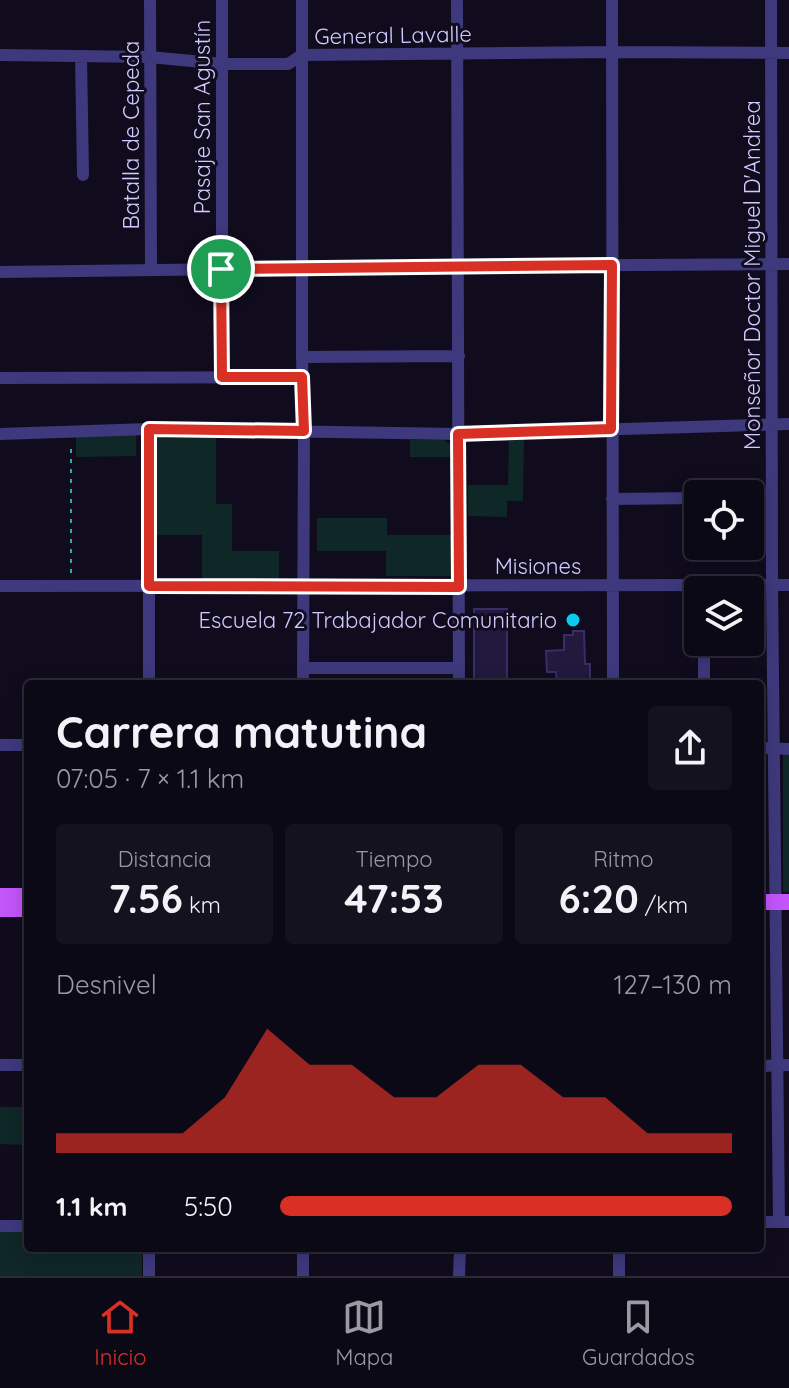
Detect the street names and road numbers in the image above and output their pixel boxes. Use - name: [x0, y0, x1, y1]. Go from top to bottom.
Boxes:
- street label: Pasaje San Agustín: [188, 20, 216, 214]
- street label: General Lavalle: [314, 20, 472, 50]
- street label: Batalla de Cepeda: [117, 41, 145, 229]
- street label: Monseñor Doctor Miguel D'Andrea: [738, 100, 766, 450]
- street label: Misiones: [495, 552, 581, 580]

